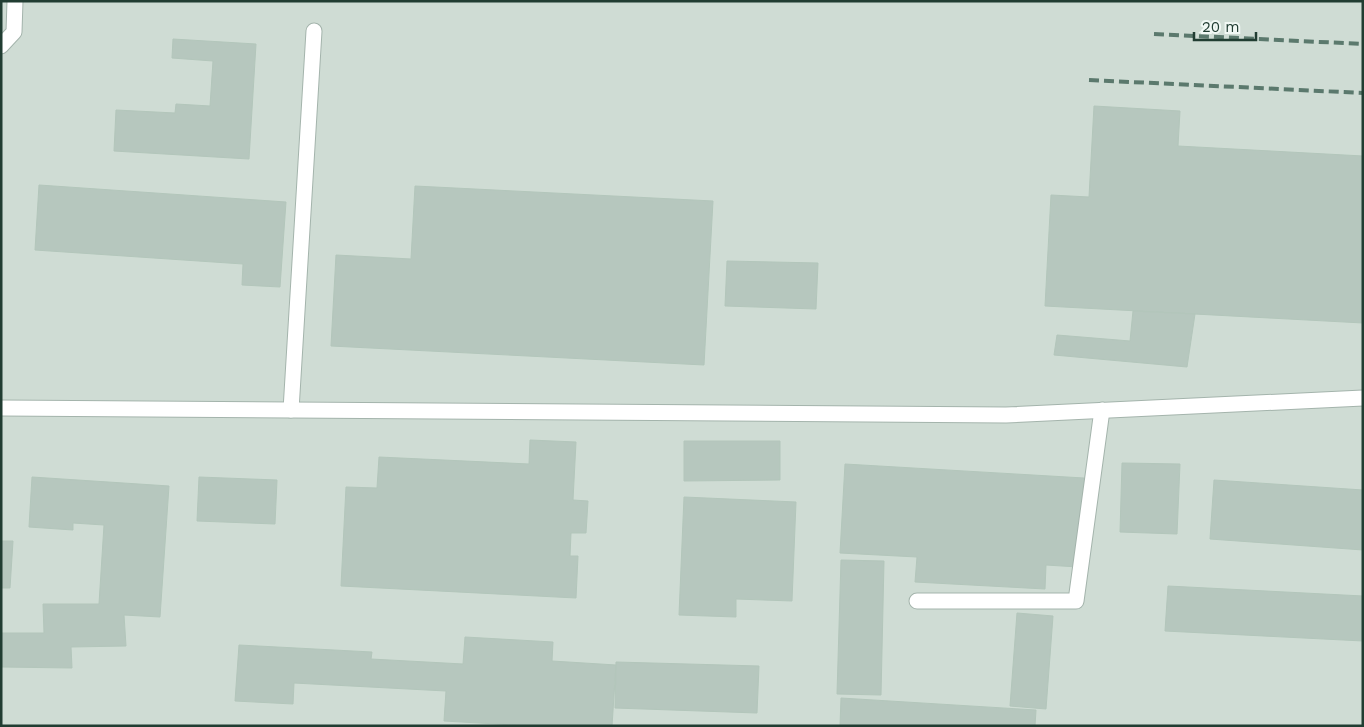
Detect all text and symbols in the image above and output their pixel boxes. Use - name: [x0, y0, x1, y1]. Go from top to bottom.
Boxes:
- scale bar: [1194, 10, 1256, 42]
- text: 20 m: [1202, 18, 1240, 36]

